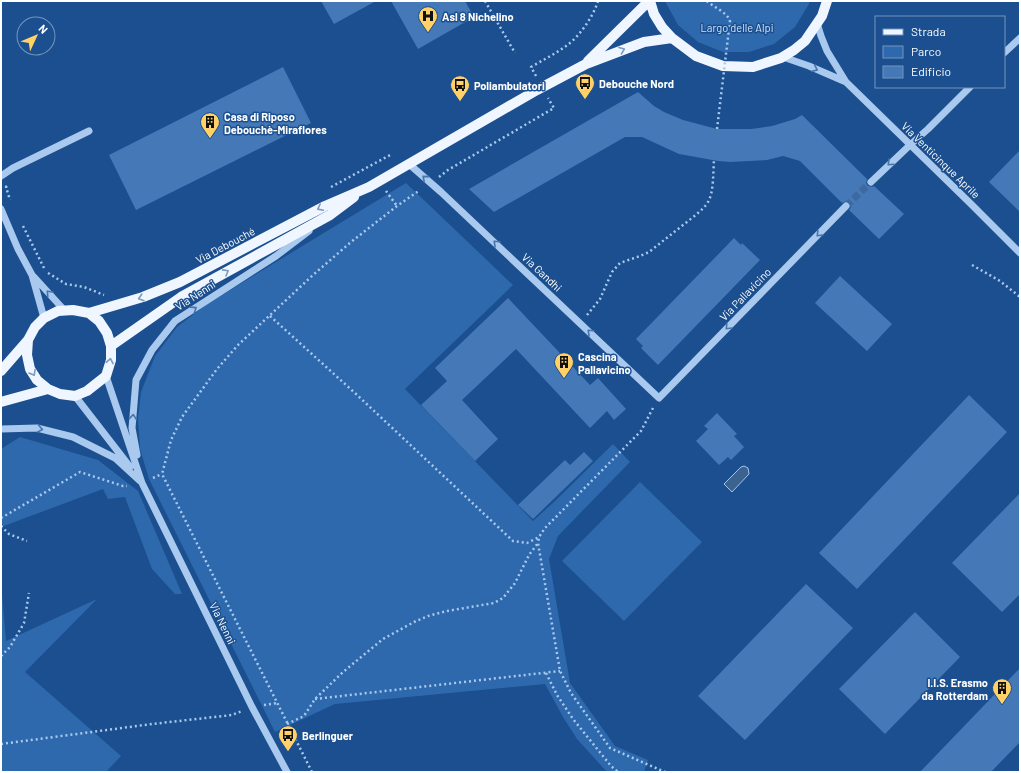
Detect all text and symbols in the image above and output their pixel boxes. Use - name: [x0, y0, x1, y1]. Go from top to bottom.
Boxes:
- hospital icon: Asl 8 Nichelino: [417, 5, 439, 33]
- place label: Asl 8 Nichelino: [442, 10, 514, 23]
- north arrow: [16, 16, 56, 56]
- legend: [875, 16, 1005, 88]
- park label: Largo delle Alpi: [701, 21, 774, 34]
- text: N: [36, 22, 51, 36]
- text: Strada: [911, 24, 946, 38]
- text: Parco: [911, 44, 941, 58]
- one-way arrow: [618, 46, 625, 54]
- one-way arrow: [812, 64, 819, 72]
- text: Edificio: [911, 64, 951, 78]
- bus stop icon: Debouche Nord: [574, 72, 596, 100]
- bus stop icon: Poliambulatori: [449, 74, 471, 102]
- place label: Debouche Nord: [599, 77, 674, 90]
- place label: Poliambulatori: [474, 79, 545, 92]
- place label: Casa di Riposo Debouchè-Miraflores: [224, 110, 327, 136]
- building icon: Casa di Riposo Debouchè-Miraflores: [199, 111, 221, 139]
- street label: Via Venticinque Aprile: [899, 119, 983, 201]
- one-way arrow: [887, 159, 895, 166]
- one-way arrow: [423, 176, 430, 183]
- one-way arrow: [317, 203, 324, 211]
- street label: Via Debouché: [193, 224, 257, 266]
- one-way arrow: [816, 229, 824, 237]
- one-way arrow: [493, 241, 500, 248]
- street label: Via Gandhi: [519, 250, 565, 294]
- street label: Via Pallavicino: [717, 265, 773, 323]
- one-way arrow: [222, 269, 230, 276]
- street label: Via Nenni: [173, 277, 218, 313]
- one-way arrow: [46, 290, 53, 298]
- one-way arrow: [138, 293, 145, 301]
- one-way arrow: [189, 307, 196, 314]
- one-way arrow: [725, 322, 733, 330]
- one-way arrow: [587, 330, 595, 337]
- place label: Cascina Pallavicino: [578, 350, 631, 376]
- building icon: Cascina Pallavicino: [553, 351, 575, 379]
- one-way arrow: [105, 358, 114, 364]
- one-way arrow: [28, 369, 35, 376]
- one-way arrow: [128, 414, 137, 420]
- one-way arrow: [37, 424, 43, 433]
- street label: Via Nenni: [207, 600, 239, 646]
- place label: I.I.S. Erasmo da Rotterdam: [922, 676, 988, 702]
- building icon: I.I.S. Erasmo da Rotterdam: [991, 677, 1013, 705]
- bus stop icon: Berlinguer: [277, 724, 299, 752]
- place label: Berlinguer: [302, 729, 354, 742]

